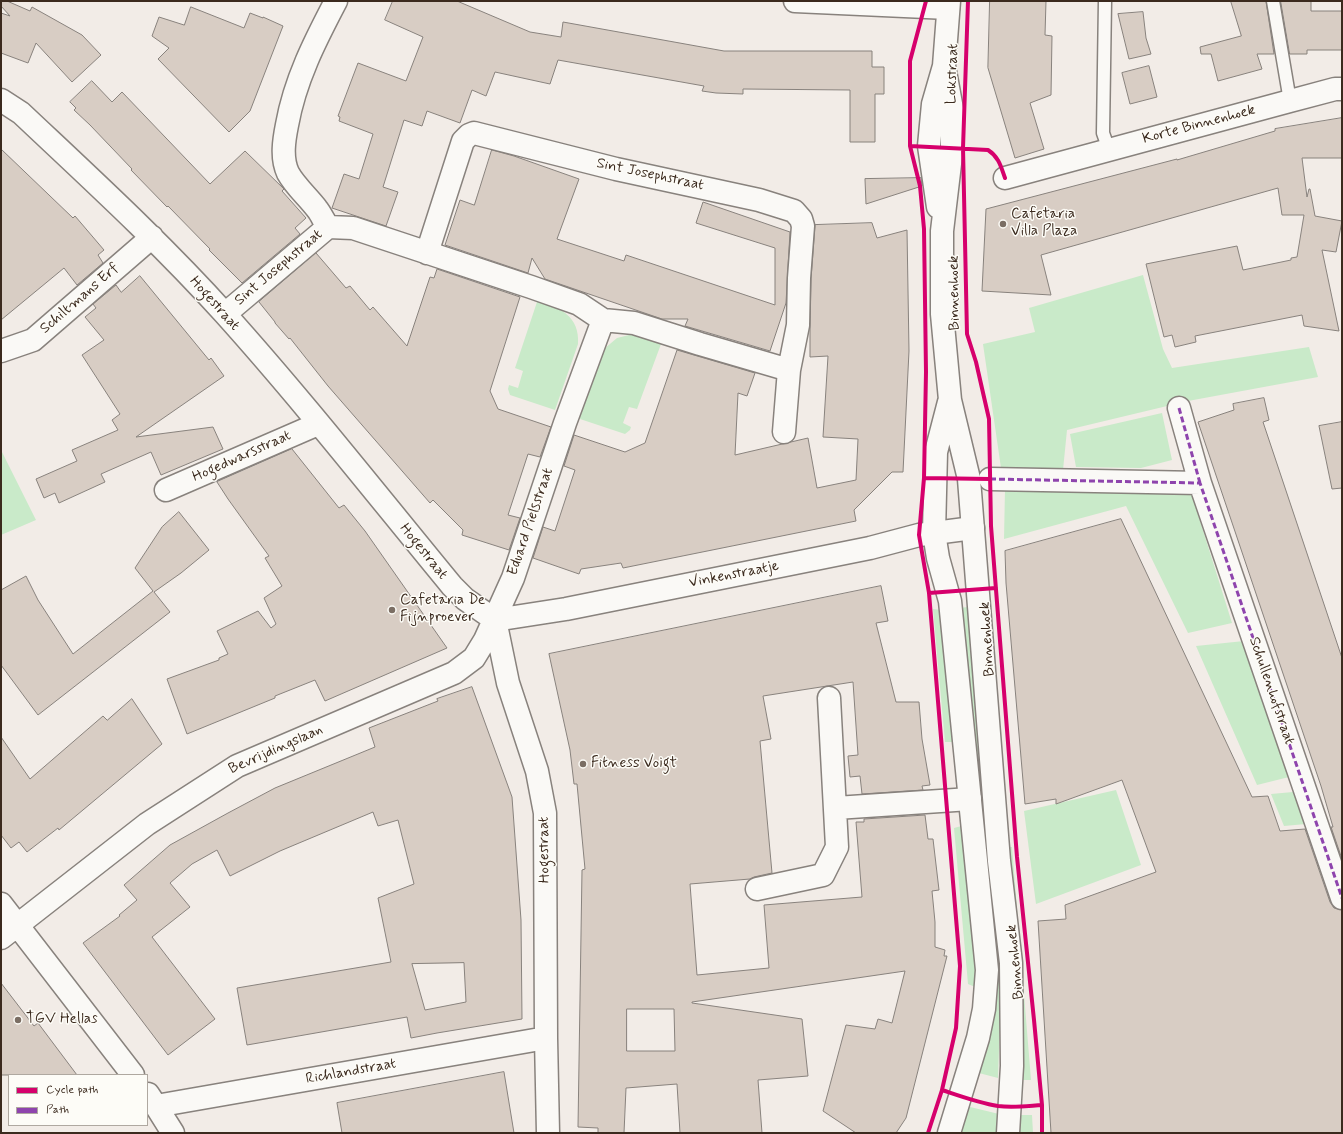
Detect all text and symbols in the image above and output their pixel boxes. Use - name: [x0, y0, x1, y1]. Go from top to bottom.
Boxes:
- street label: Lokstraat: [943, 43, 963, 105]
- street label: Korte Binnenhoek: [1141, 101, 1257, 149]
- street label: Sint Josephstraat: [595, 155, 705, 195]
- place label: Cafetaria Villa Plaza: [1011, 206, 1077, 241]
- marker: Cafetaria Villa Plaza: [998, 219, 1008, 229]
- street label: Sint Josephstraat: [231, 226, 327, 310]
- street label: Binnenhoek: [945, 255, 965, 331]
- street label: Schiltmans Erf: [37, 260, 123, 338]
- street label: Hogestraat: [185, 273, 243, 335]
- street label: Hogedwarsstraat: [190, 427, 294, 487]
- street label: Eduard Pielsstraat: [504, 466, 558, 578]
- street label: Hogestraat: [395, 520, 451, 584]
- street label: Vinkenstraatje: [687, 557, 781, 593]
- place label: Cafetaria De Fijnproever: [400, 592, 485, 627]
- street label: Binnenhoek: [976, 601, 1000, 677]
- marker: Cafetaria De Fijnproever: [387, 605, 397, 615]
- street label: Schullenhofstraat: [1244, 635, 1298, 747]
- street label: Bevrijdingslaan: [226, 721, 326, 779]
- place label: Fitness Voigt: [591, 755, 677, 773]
- marker: Fitness Voigt: [578, 759, 588, 769]
- street label: Hogestraat: [535, 816, 555, 884]
- street label: Binnenhoek: [1003, 924, 1029, 1000]
- place label: TGV Hellas: [26, 1011, 98, 1029]
- marker: TGV Hellas: [13, 1015, 23, 1025]
- street label: Richlandstraat: [304, 1055, 398, 1089]
- legend: [8, 1074, 148, 1126]
- text: Cycle path: [46, 1082, 98, 1098]
- text: Path: [46, 1102, 69, 1118]

